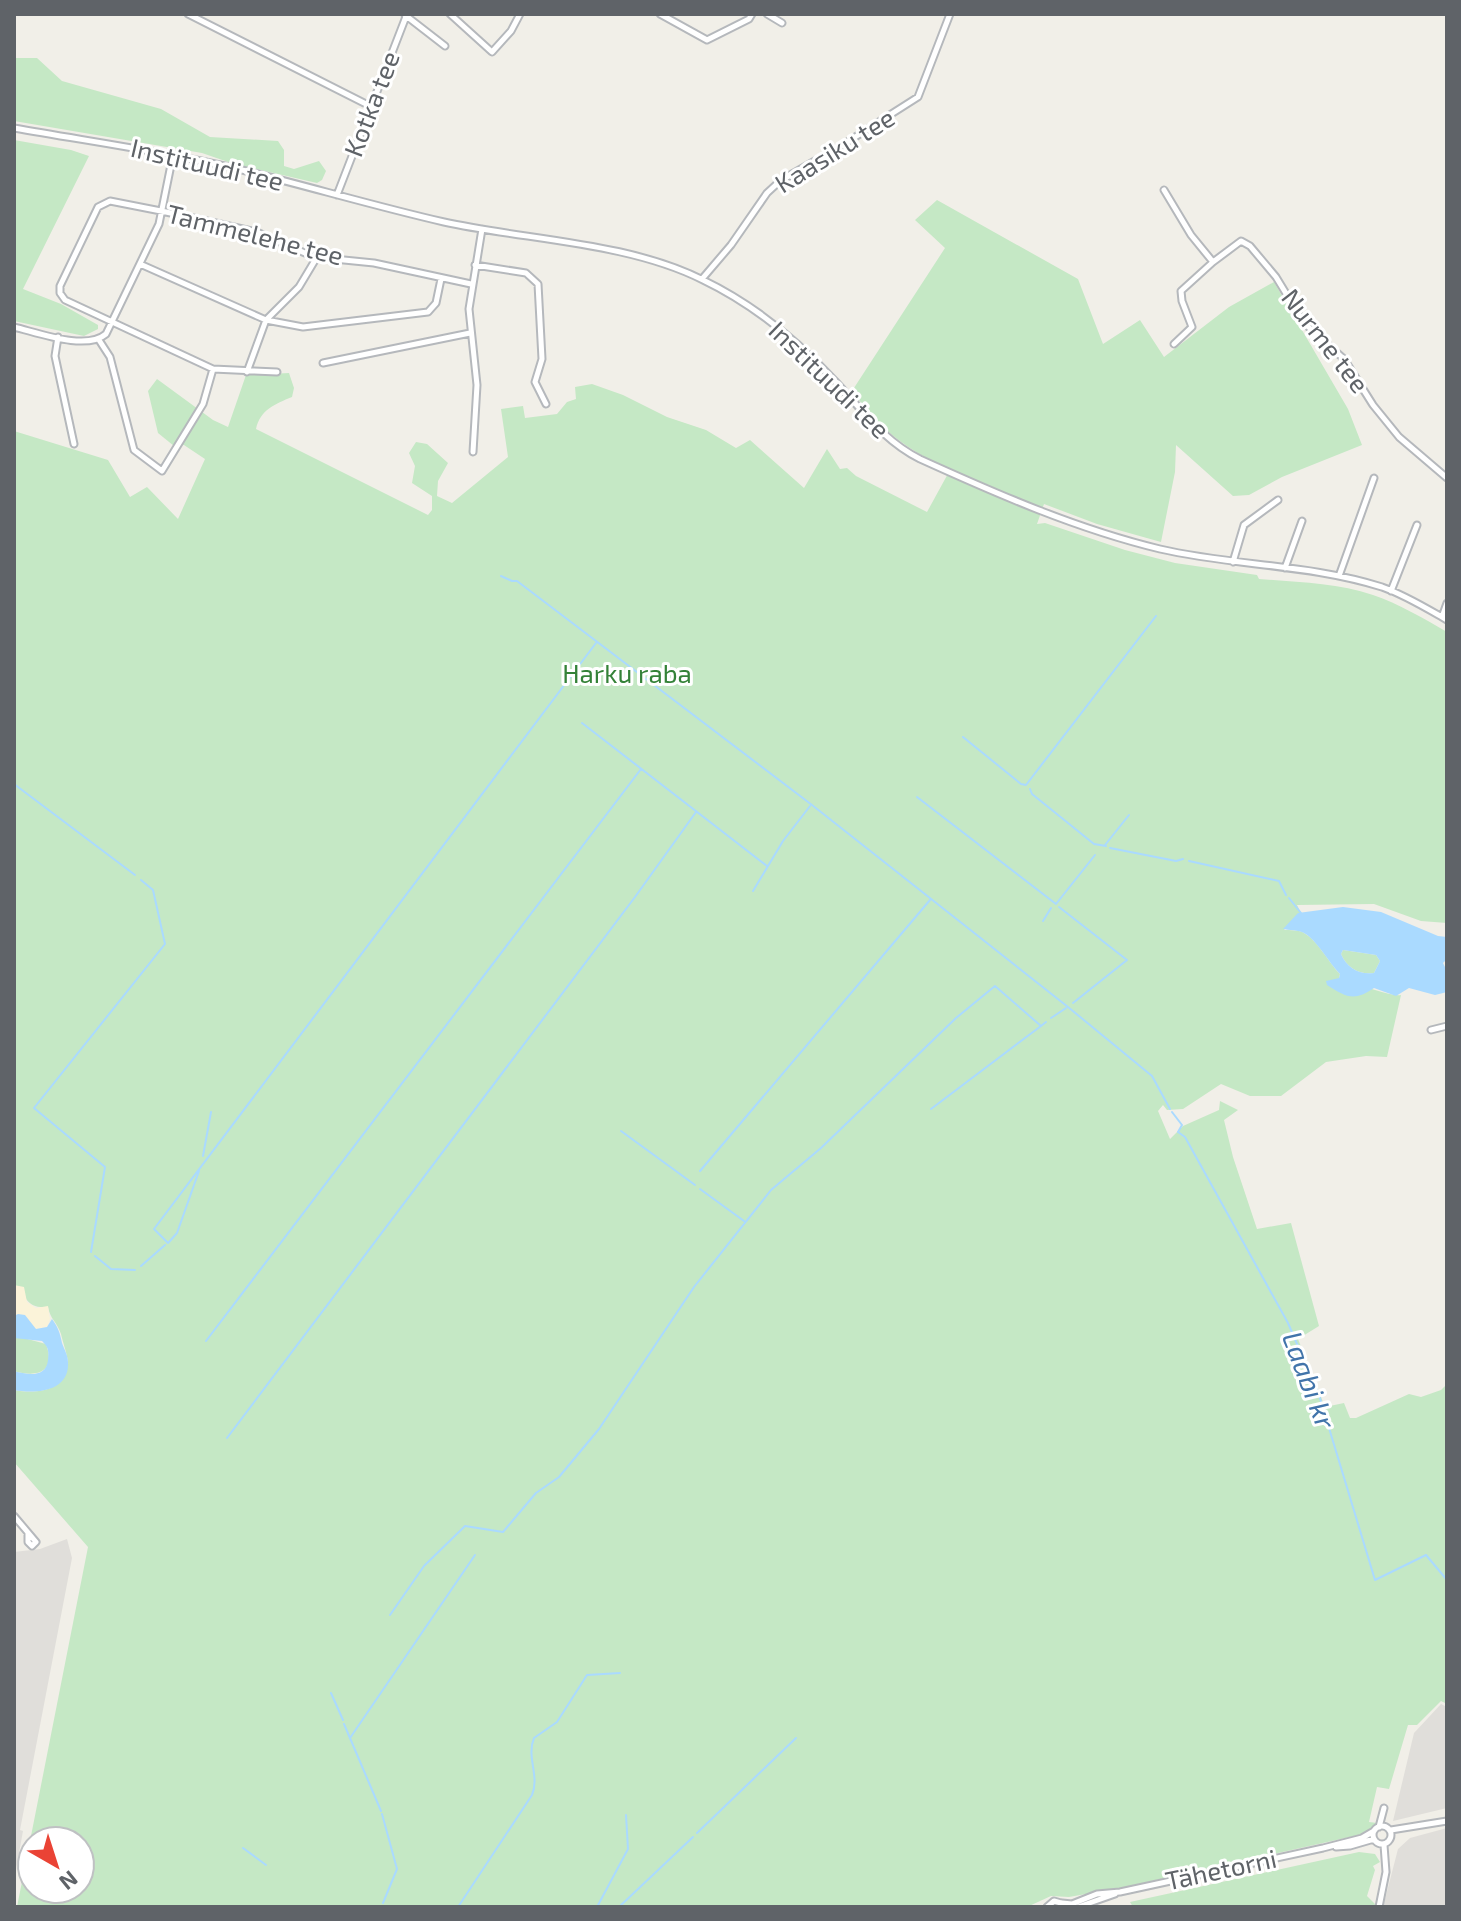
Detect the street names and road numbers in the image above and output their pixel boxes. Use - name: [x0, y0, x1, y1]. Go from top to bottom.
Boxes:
- street label: Kotka tee: [336, 46, 405, 161]
- street label: Kaasiku tee: [769, 101, 900, 199]
- street label: Instituudi tee: [128, 131, 287, 196]
- street label: Tammelehe tee: [164, 197, 347, 270]
- street label: Nurme tee: [1276, 282, 1376, 398]
- street label: Instituudi tee: [763, 314, 897, 444]
- street label: Tähetorni: [1162, 1842, 1279, 1895]

